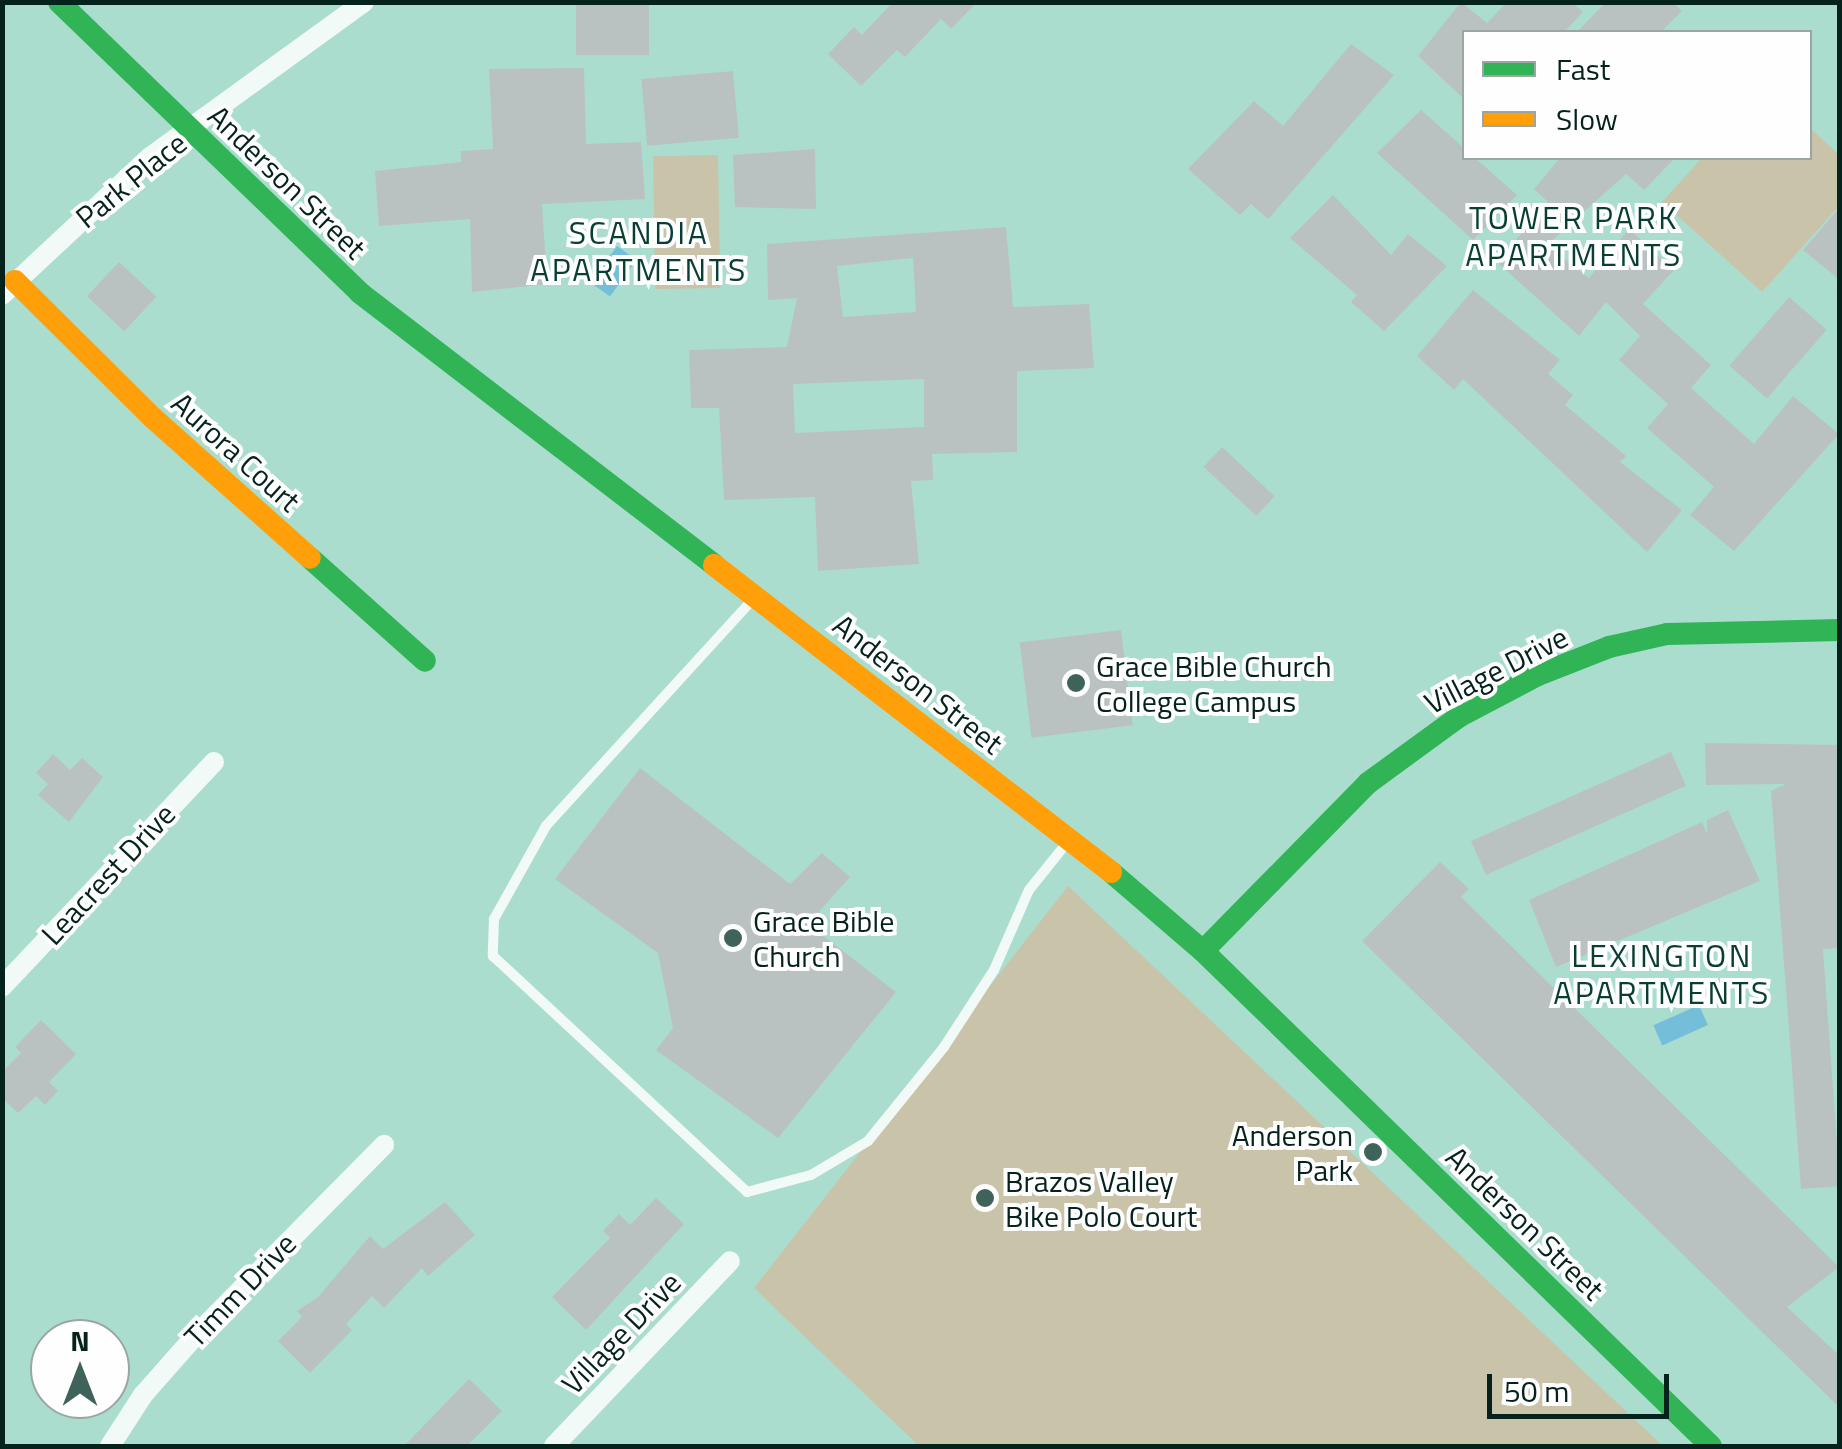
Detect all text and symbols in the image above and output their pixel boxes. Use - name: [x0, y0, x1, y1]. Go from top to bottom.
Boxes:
- legend: [1462, 30, 1812, 160]
- text: Fast: [1556, 46, 1610, 92]
- text: Slow: [1556, 96, 1618, 142]
- street label: Anderson Street: [201, 98, 373, 266]
- street label: Park Place: [68, 125, 194, 235]
- district label: TOWER PARK APARTMENTS: [1465, 199, 1683, 274]
- district label: SCANDIA APARTMENTS: [530, 214, 748, 289]
- street label: Aurora Court: [164, 385, 308, 519]
- street label: Anderson Street: [826, 607, 1010, 761]
- street label: Village Drive: [1418, 619, 1574, 721]
- place label: Grace Bible Church College Campus: [1096, 648, 1332, 718]
- marker: Grace Bible Church College Campus: [1065, 672, 1087, 694]
- street label: Leacrest Drive: [34, 796, 182, 952]
- place label: Grace Bible Church: [753, 903, 894, 974]
- marker: Grace Bible Church: [722, 927, 744, 949]
- district label: LEXINGTON APARTMENTS: [1553, 937, 1771, 1012]
- place label: Anderson Park: [1232, 1117, 1353, 1188]
- street label: Anderson Street: [1439, 1139, 1611, 1307]
- marker: Anderson Park: [1362, 1141, 1384, 1163]
- place label: Brazos Valley Bike Polo Court: [1005, 1163, 1197, 1234]
- marker: Brazos Valley Bike Polo Court: [974, 1187, 996, 1209]
- street label: Timm Drive: [177, 1225, 303, 1355]
- street label: Village Drive: [554, 1264, 688, 1402]
- north arrow: [30, 1319, 130, 1419]
- text: N: [70, 1319, 90, 1362]
- scale bar: [1492, 1354, 1674, 1416]
- text: 50 m: [1504, 1368, 1569, 1414]

